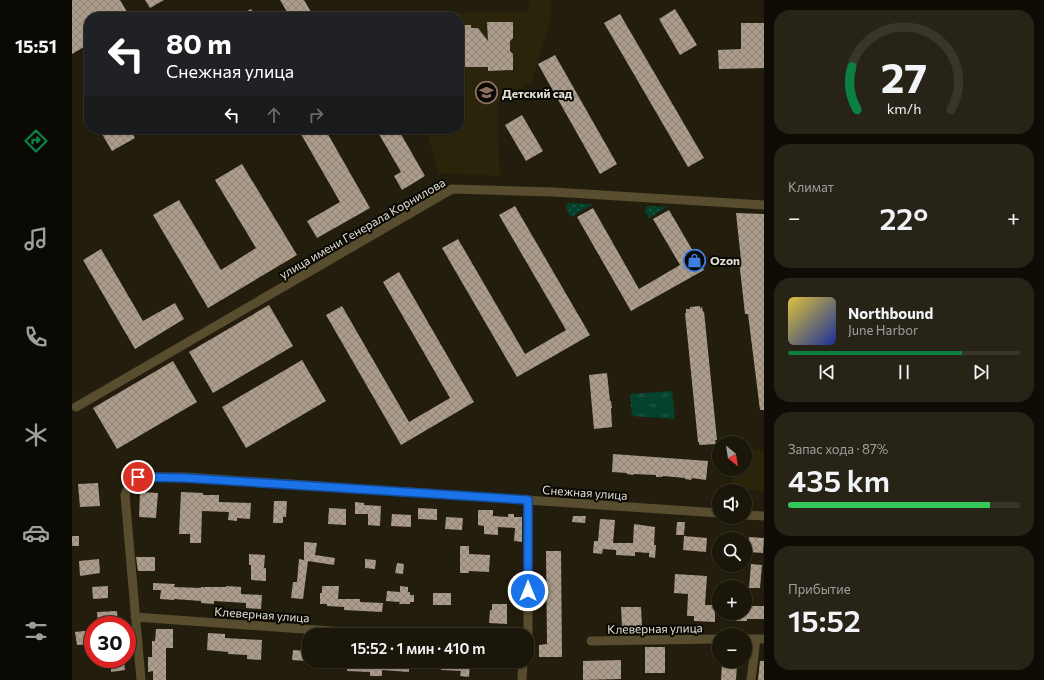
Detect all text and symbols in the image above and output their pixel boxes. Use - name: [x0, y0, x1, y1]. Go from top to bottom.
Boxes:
- text: 80 m: [166, 26, 232, 60]
- icon: left: [100, 28, 152, 80]
- text: 15:51: [15, 35, 57, 57]
- text: 27: [881, 51, 927, 102]
- text: Снежная улица: [166, 60, 294, 82]
- school or university icon: Детский сад: [474, 80, 500, 106]
- place label: Детский сад: [502, 86, 573, 100]
- text: km/h: [887, 99, 921, 117]
- icon: left: [221, 104, 243, 126]
- icon: ahead: [263, 104, 285, 126]
- icon: right: [305, 104, 327, 126]
- icon: directions: [22, 127, 50, 155]
- street label: улица имени Генерала Корнилова: [277, 175, 447, 281]
- text: Климат: [788, 179, 834, 195]
- text: 22°: [879, 199, 928, 236]
- text: −: [788, 204, 801, 231]
- text: +: [1007, 204, 1020, 231]
- icon: music: [22, 225, 50, 253]
- shop icon: Ozon: [682, 247, 708, 273]
- place label: Ozon: [710, 253, 740, 267]
- text: Northbound: [848, 304, 933, 322]
- text: June Harbor: [848, 322, 918, 338]
- icon: phone: [22, 323, 50, 351]
- icon: previous: [816, 361, 838, 383]
- icon: pause: [893, 361, 915, 383]
- icon: next: [970, 361, 992, 383]
- icon: climate: [22, 421, 50, 449]
- north arrow: [712, 436, 752, 476]
- map controls: [712, 436, 752, 668]
- text: Запас хода · 87%: [788, 441, 888, 457]
- pin: [121, 460, 155, 494]
- text: 435 km: [788, 461, 890, 498]
- icon: arrive: [127, 466, 149, 488]
- street label: Снежная улица: [542, 482, 628, 502]
- button: sound: [712, 484, 752, 524]
- icon: car: [22, 519, 50, 547]
- button: search: [712, 532, 752, 572]
- position arrow: [507, 570, 549, 612]
- button: +: [712, 580, 752, 620]
- text: Прибытие: [788, 581, 851, 597]
- text: 15:52: [788, 601, 861, 638]
- street label: Клеверная улица: [214, 604, 310, 624]
- speed limit sign: 30: [84, 616, 136, 668]
- icon: filters: [22, 617, 50, 645]
- street label: Клеверная улица: [607, 620, 703, 636]
- button: −: [712, 628, 752, 668]
- text: 15:52 · 1 мин · 410 m: [351, 639, 485, 657]

